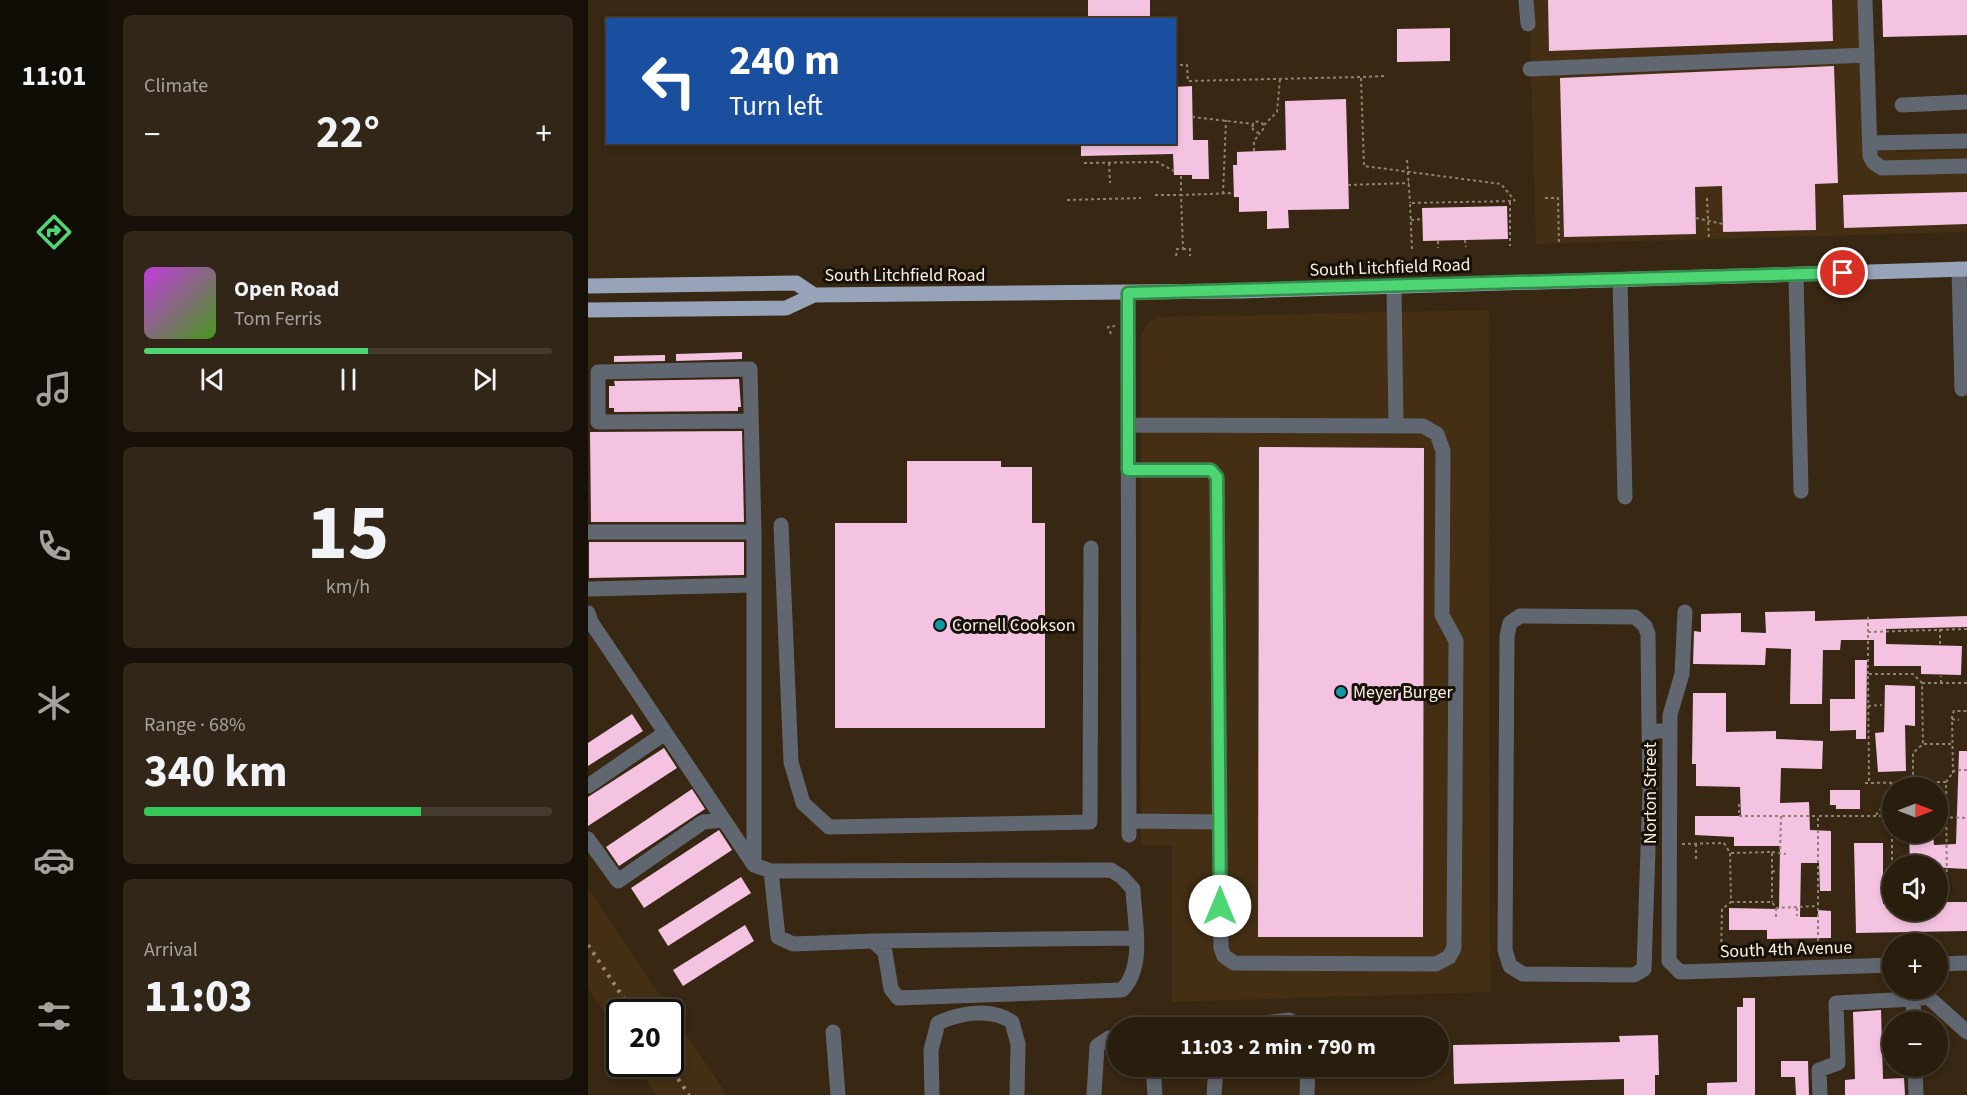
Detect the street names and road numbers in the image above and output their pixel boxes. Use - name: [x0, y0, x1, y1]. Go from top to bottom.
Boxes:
- street label: South Litchfield Road: [1309, 252, 1471, 283]
- street label: South Litchfield Road: [824, 263, 986, 288]
- street label: Norton Street: [1638, 742, 1663, 844]
- street label: South 4th Avenue: [1719, 935, 1853, 964]

